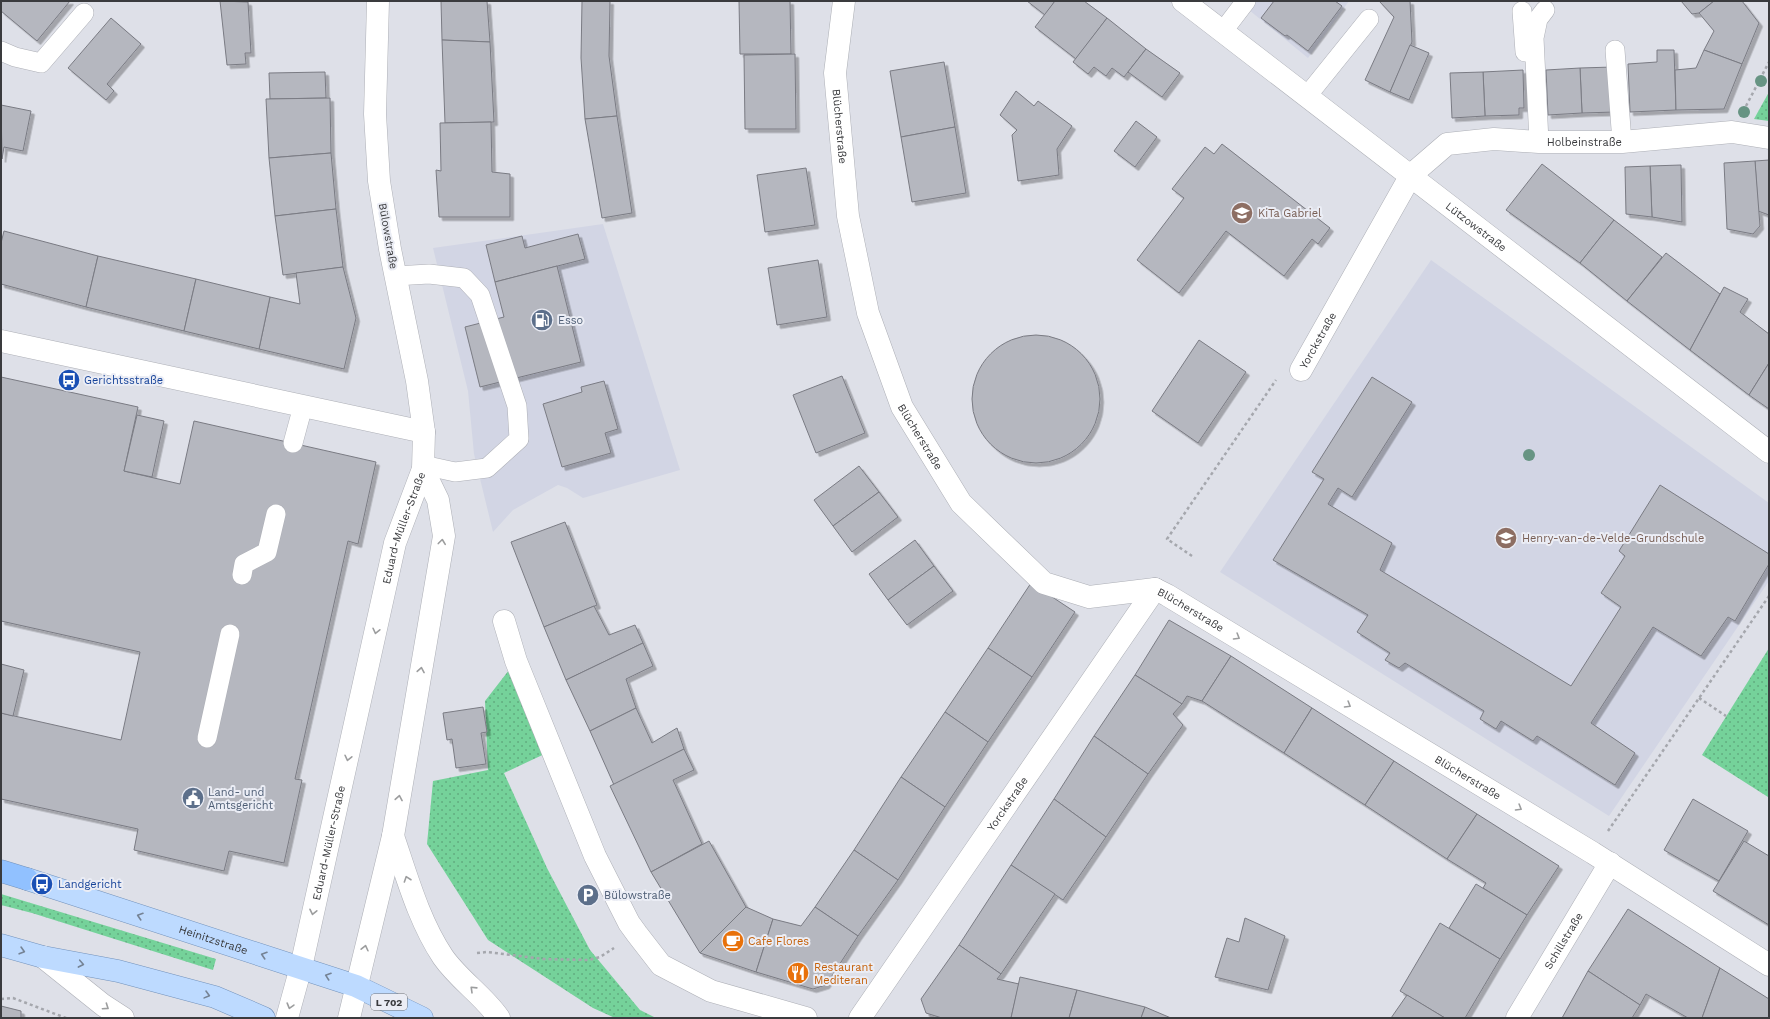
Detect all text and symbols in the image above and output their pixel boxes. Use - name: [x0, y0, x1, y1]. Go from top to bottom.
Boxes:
- street label: Blücherstraße: [830, 88, 850, 164]
- street label: Holbeinstraße: [1547, 136, 1622, 149]
- street label: Lützowstraße: [1443, 199, 1509, 254]
- school or university icon: KiTa Gabriel: [1229, 200, 1255, 226]
- street label: Bülowstraße: [376, 202, 400, 270]
- place label: KiTa Gabriel: [1258, 207, 1322, 220]
- fuel station icon: Esso: [529, 307, 555, 333]
- street label: Yorckstraße: [1297, 310, 1339, 371]
- place label: Esso: [558, 314, 583, 327]
- bus stop icon: Gerichtsstraße: [56, 367, 82, 393]
- place label: Gerichtsstraße: [84, 374, 163, 387]
- street label: Blücherstraße: [895, 401, 945, 472]
- street label: Eduard-Müller-Straße: [380, 470, 428, 585]
- school or university icon: Henry-van-de-Velde-Grundschule: [1493, 525, 1519, 551]
- place label: Henry-van-de-Velde-Grundschule: [1522, 532, 1704, 545]
- one-way arrow: [438, 539, 447, 545]
- street label: Blücherstraße: [1155, 585, 1226, 634]
- one-way arrow: [373, 628, 381, 635]
- one-way arrow: [1233, 633, 1240, 640]
- one-way arrow: [417, 667, 425, 673]
- one-way arrow: [1344, 700, 1351, 707]
- street label: Blücherstraße: [1432, 752, 1503, 802]
- one-way arrow: [344, 755, 352, 761]
- street label: Yorckstraße: [984, 774, 1030, 833]
- street label: Eduard-Müller-Straße: [309, 784, 348, 902]
- public building icon: Land- und Amtsgericht: [180, 785, 206, 811]
- place label: Land- und Amtsgericht: [208, 786, 274, 812]
- one-way arrow: [395, 795, 403, 801]
- one-way arrow: [1515, 803, 1522, 811]
- bus stop icon: Landgericht: [29, 871, 55, 897]
- one-way arrow: [404, 876, 412, 883]
- place label: Landgericht: [58, 878, 122, 891]
- parking icon: Bülowstraße: [575, 882, 601, 908]
- place label: Bülowstraße: [604, 889, 671, 902]
- one-way arrow: [309, 909, 317, 916]
- street label: Schillstraße: [1541, 910, 1585, 972]
- one-way arrow: [137, 912, 144, 920]
- street label: Heinitzstraße: [177, 922, 249, 957]
- cafe icon: Cafe Flores: [720, 928, 746, 954]
- place label: Cafe Flores: [748, 935, 809, 948]
- one-way arrow: [360, 945, 368, 951]
- one-way arrow: [18, 946, 25, 955]
- one-way arrow: [261, 951, 268, 960]
- one-way arrow: [78, 960, 84, 968]
- restaurant icon: Restaurant Mediteran: [785, 960, 811, 986]
- place label: Restaurant Mediteran: [814, 961, 873, 987]
- one-way arrow: [325, 973, 332, 981]
- one-way arrow: [470, 986, 478, 994]
- one-way arrow: [203, 990, 210, 999]
- road number: L 702: [371, 994, 407, 1010]
- one-way arrow: [102, 1002, 109, 1009]
- one-way arrow: [286, 1002, 295, 1009]

